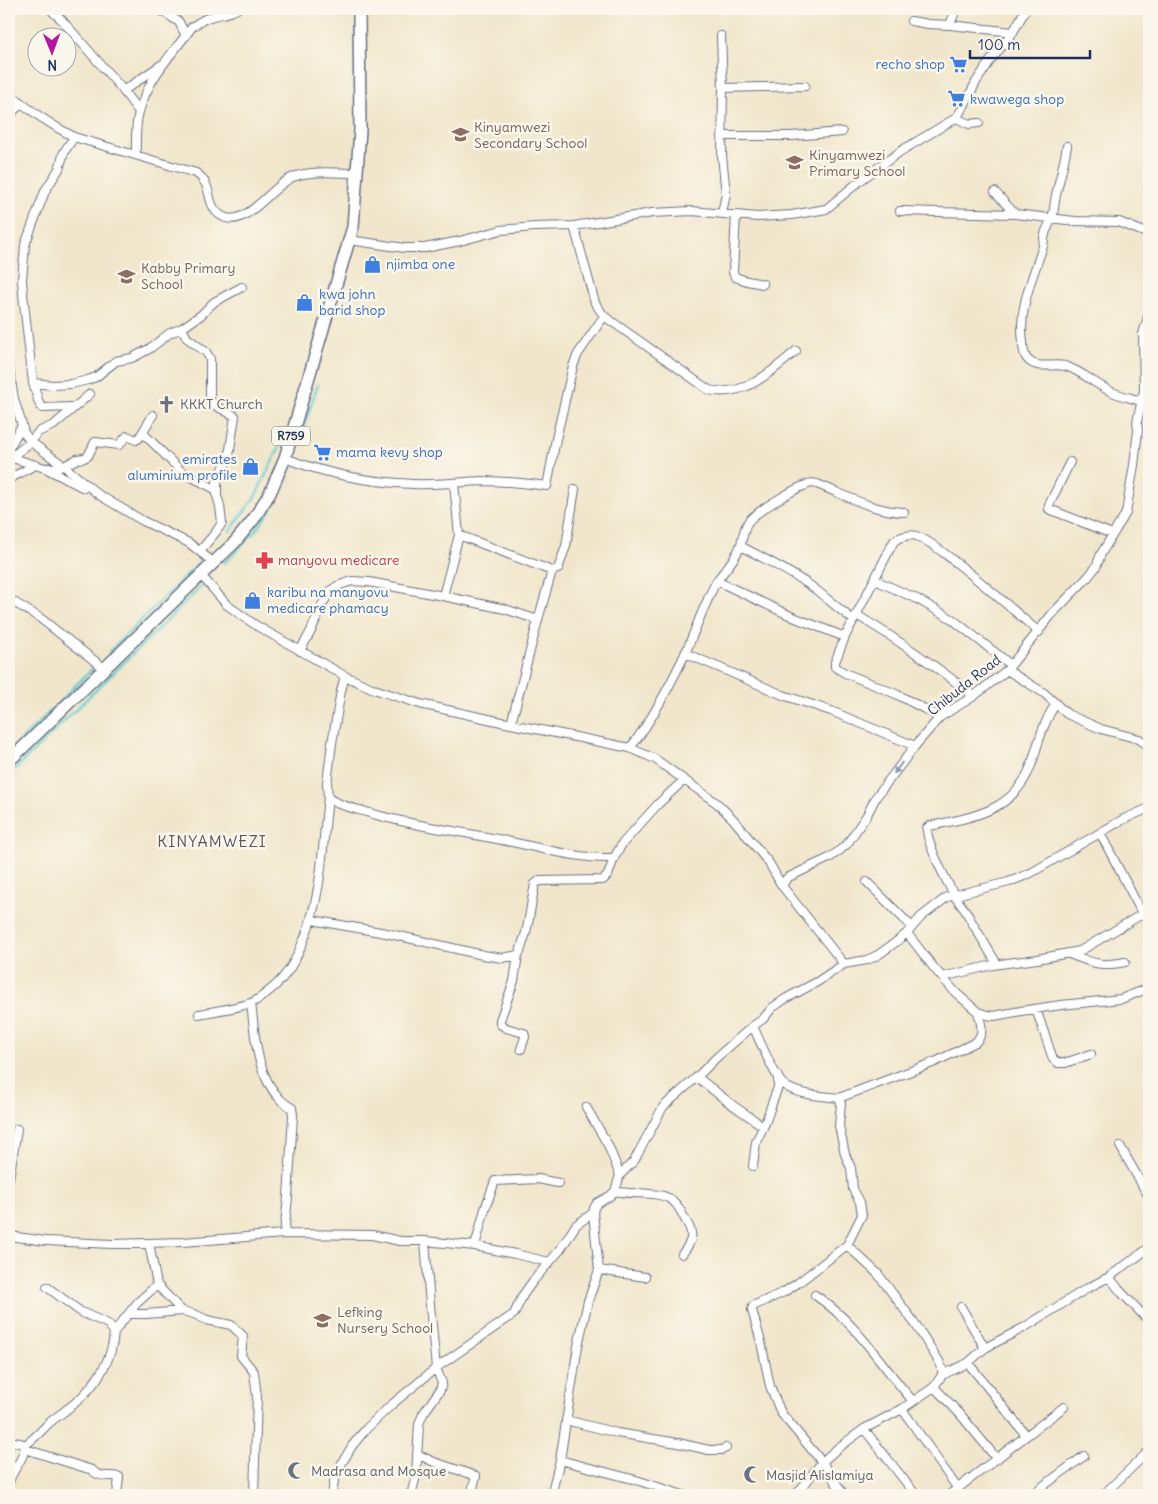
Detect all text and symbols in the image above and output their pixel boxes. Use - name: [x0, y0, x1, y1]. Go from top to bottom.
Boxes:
- north arrow: [28, 28, 78, 78]
- scale bar: [970, 28, 1090, 60]
- text: 100 m: [978, 35, 1020, 54]
- supermarket icon: recho shop: [949, 54, 969, 74]
- place label: recho shop: [875, 55, 945, 73]
- text: N: [47, 56, 57, 74]
- supermarket icon: kwawega shop: [946, 89, 966, 109]
- place label: kwawega shop: [970, 90, 1064, 108]
- place label: Kinyamwezi Secondary School: [474, 118, 587, 152]
- school or university icon: Kinyamwezi Secondary School: [450, 125, 470, 145]
- place label: Kinyamwezi Primary School: [809, 146, 905, 180]
- school or university icon: Kinyamwezi Primary School: [785, 153, 805, 173]
- shop icon: njimba one: [362, 254, 382, 274]
- place label: njimba one: [386, 255, 455, 273]
- place label: Kabby Primary School: [141, 259, 236, 293]
- school or university icon: Kabby Primary School: [117, 266, 137, 286]
- place label: kwa john barid shop: [319, 285, 385, 319]
- shop icon: kwa john barid shop: [295, 292, 315, 312]
- church icon: KKKT Church: [156, 394, 176, 414]
- place label: KKKT Church: [180, 395, 263, 413]
- road number: R759: [272, 426, 310, 446]
- supermarket icon: mama kevy shop: [312, 442, 332, 462]
- place label: mama kevy shop: [336, 443, 443, 461]
- place label: emirates aluminium profile: [128, 450, 237, 484]
- shop icon: emirates aluminium profile: [241, 457, 261, 477]
- pharmacy icon: manyovu medicare: [254, 550, 274, 570]
- place label: manyovu medicare: [278, 551, 399, 569]
- place label: karibu na manyovu medicare phamacy: [267, 583, 389, 617]
- shop icon: karibu na manyovu medicare phamacy: [243, 590, 263, 610]
- street label: Chibuda Road: [924, 651, 1004, 719]
- one-way arrow: [893, 761, 903, 775]
- district label: KINYAMWEZI: [157, 831, 267, 851]
- place label: Lefking Nursery School: [337, 1303, 433, 1337]
- school or university icon: Lefking Nursery School: [313, 1310, 333, 1330]
- mosque icon: Madrasa and Mosque: [287, 1461, 307, 1481]
- place label: Madrasa and Mosque: [311, 1462, 446, 1480]
- mosque icon: Masjid Alislamiya: [742, 1465, 762, 1485]
- place label: Masjid Alislamiya: [766, 1466, 874, 1484]

